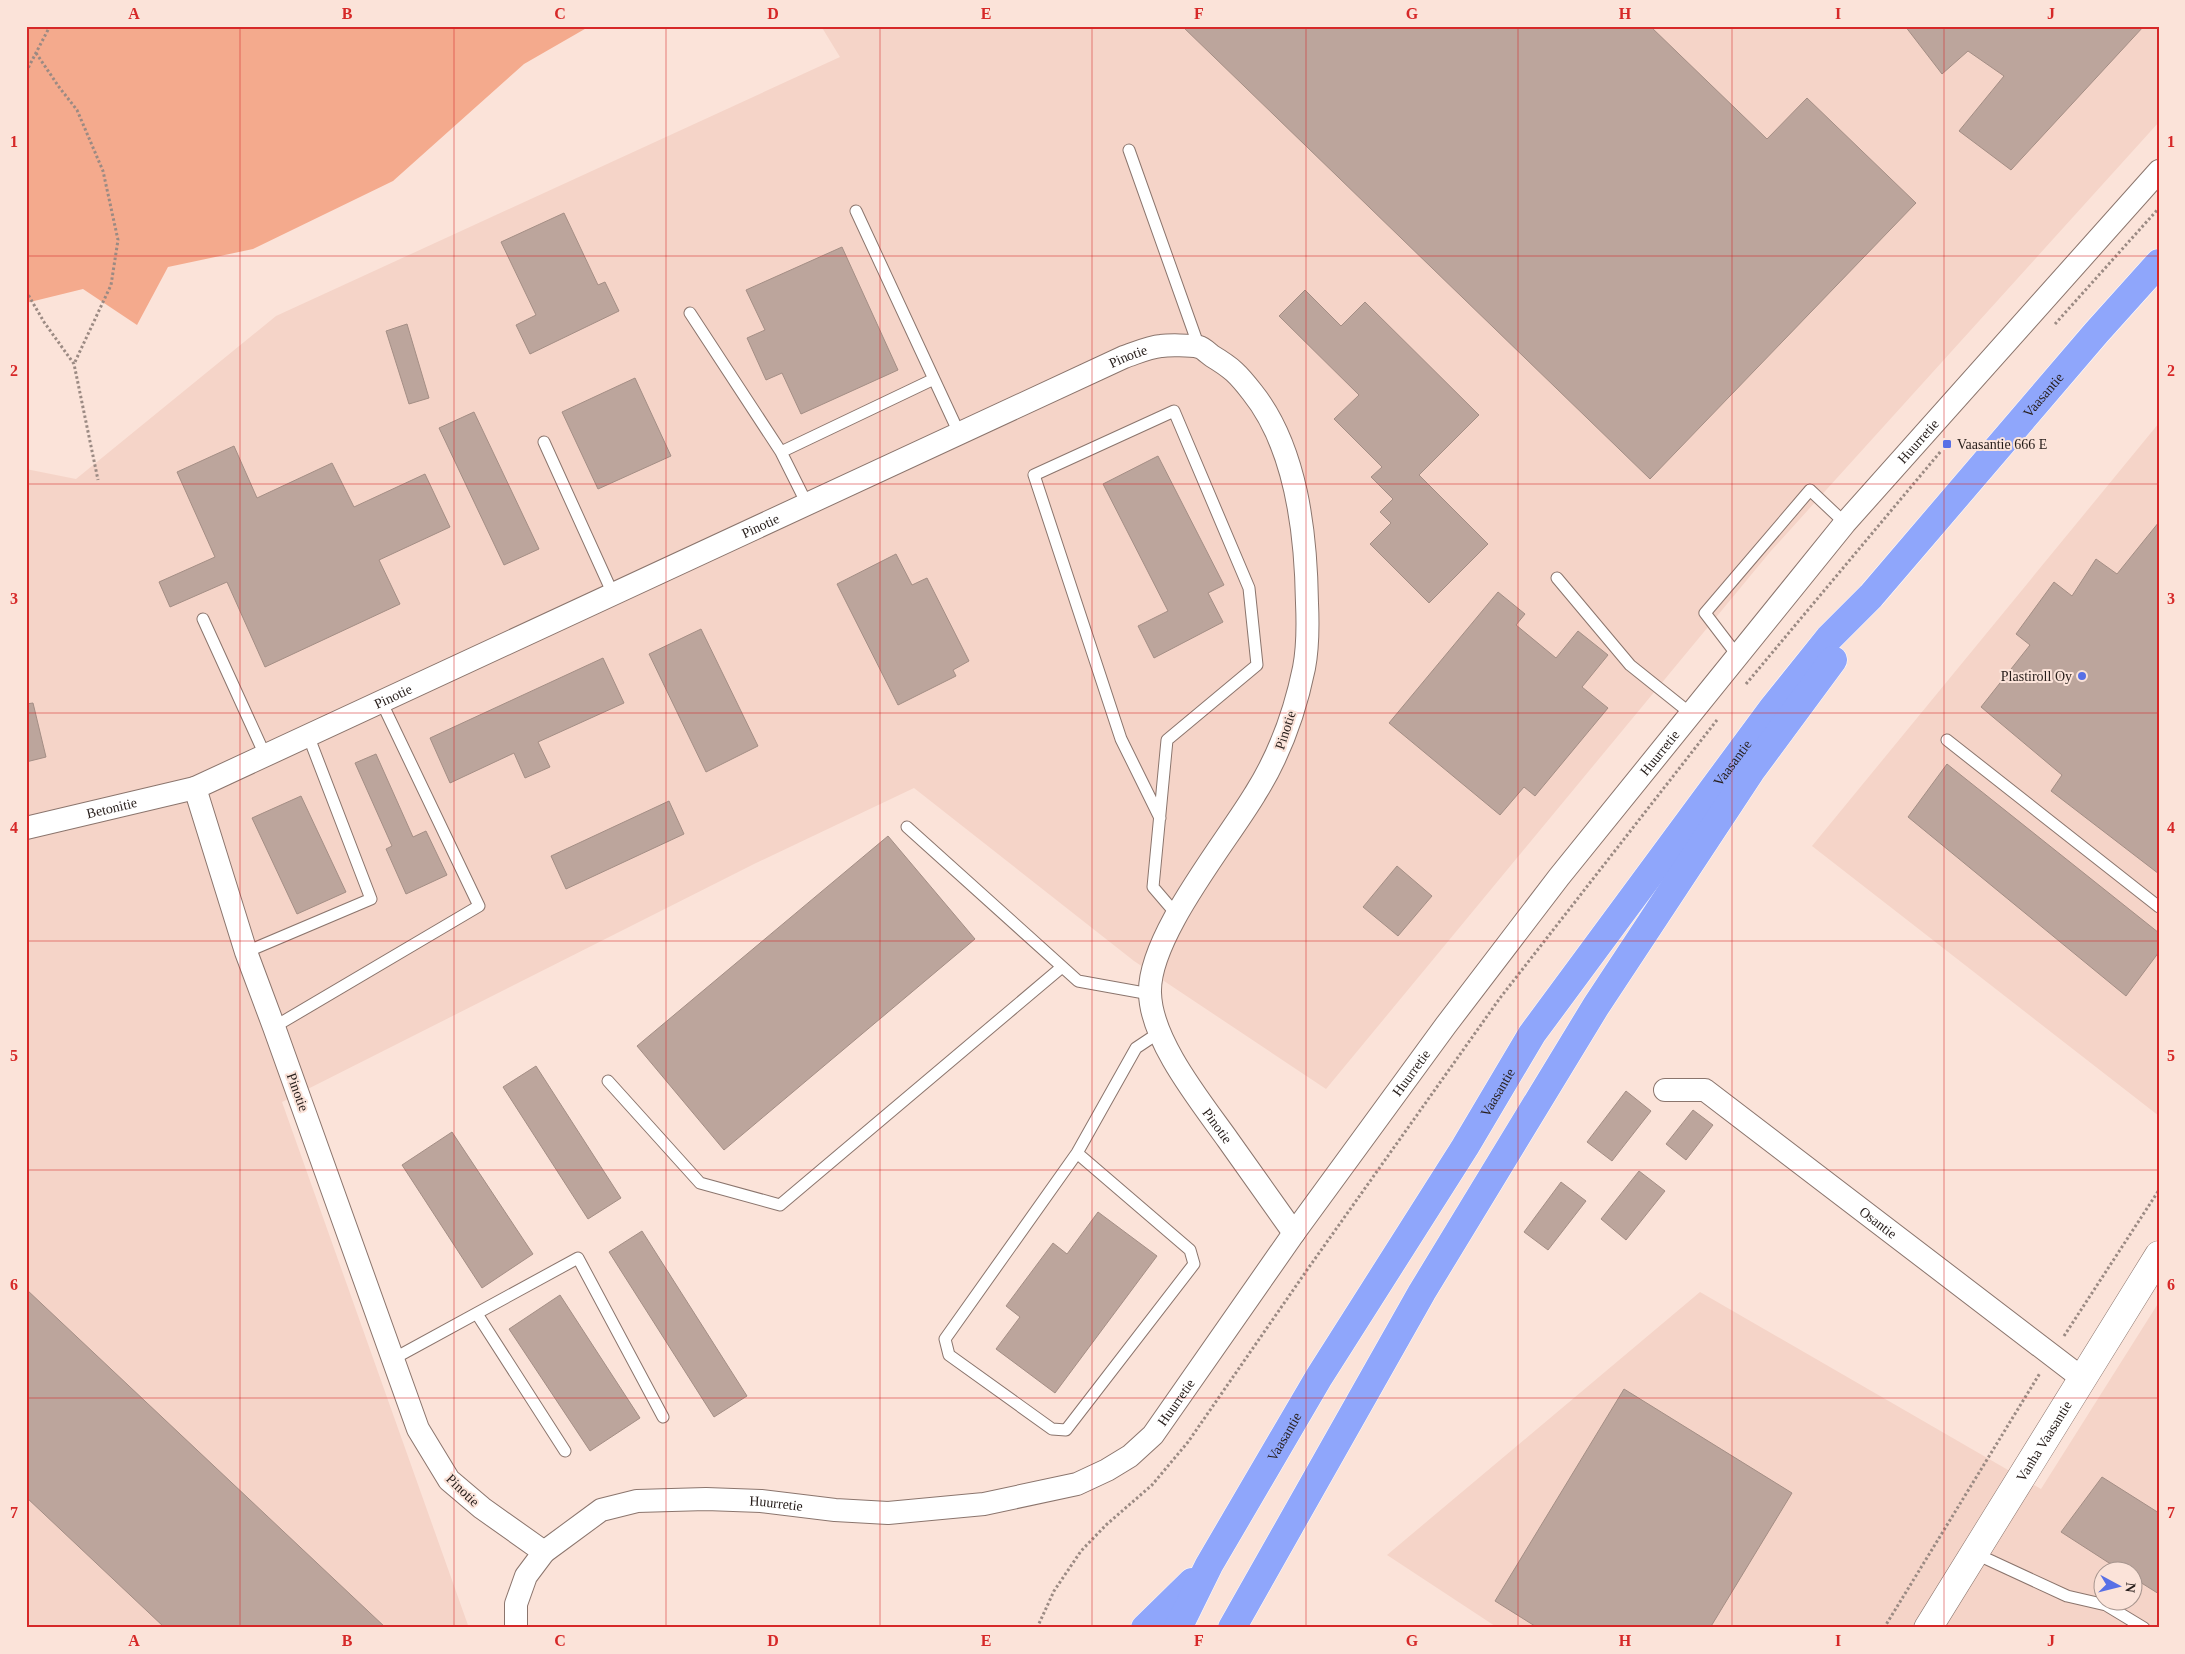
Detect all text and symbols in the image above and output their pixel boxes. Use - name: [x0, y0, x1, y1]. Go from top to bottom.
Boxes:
- text: A: [128, 5, 140, 22]
- text: B: [342, 5, 353, 22]
- text: C: [554, 5, 566, 22]
- text: D: [767, 5, 779, 22]
- text: E: [981, 5, 991, 22]
- text: F: [1194, 5, 1204, 22]
- text: G: [1406, 5, 1419, 22]
- text: H: [1619, 5, 1632, 22]
- text: I: [1835, 5, 1841, 22]
- text: J: [2047, 5, 2055, 22]
- text: 1: [10, 133, 18, 150]
- text: 1: [2167, 133, 2175, 150]
- street label: Pinotie: [1107, 342, 1149, 371]
- text: 2: [10, 362, 18, 379]
- text: 2: [2167, 362, 2175, 379]
- street label: Vaasantie: [2020, 370, 2067, 420]
- street label: Huurretie: [1895, 416, 1942, 467]
- place label: Vaasantie 666 E: [1957, 437, 2047, 452]
- marker: Vaasantie 666 E: [1941, 438, 1953, 450]
- street label: Pinotie: [739, 511, 782, 541]
- text: 3: [10, 590, 18, 607]
- text: 3: [2167, 590, 2175, 607]
- place label: Plastiroll Oy: [2001, 669, 2072, 684]
- marker: Plastiroll Oy: [2076, 670, 2088, 682]
- street label: Pinotie: [372, 681, 414, 712]
- street label: Pinotie: [1272, 709, 1299, 751]
- street label: Huurretie: [1637, 727, 1682, 779]
- street label: Vaasantie: [1711, 737, 1755, 789]
- street label: Betonitie: [85, 795, 138, 821]
- text: 4: [10, 819, 18, 836]
- text: 4: [2167, 819, 2175, 836]
- text: 5: [10, 1047, 18, 1064]
- street label: Huurretie: [1390, 1047, 1433, 1099]
- text: 5: [2167, 1047, 2175, 1064]
- street label: Vaasantie: [1478, 1066, 1518, 1120]
- street label: Pinotie: [284, 1071, 311, 1113]
- street label: Pinotie: [1199, 1105, 1235, 1146]
- street label: Osantie: [1856, 1204, 1899, 1242]
- text: 6: [10, 1276, 18, 1293]
- text: 6: [2167, 1276, 2175, 1293]
- street label: Huurretie: [1155, 1376, 1198, 1429]
- street label: Vanha Vaasantie: [2014, 1398, 2075, 1484]
- street label: Vaasantie: [1265, 1410, 1305, 1464]
- street label: Pinotie: [443, 1471, 482, 1510]
- street label: Huurretie: [749, 1494, 804, 1514]
- text: 7: [10, 1504, 18, 1521]
- text: 7: [2167, 1504, 2175, 1521]
- north arrow: [2092, 1562, 2142, 1612]
- text: N: [2122, 1582, 2138, 1593]
- text: A: [128, 1632, 140, 1649]
- text: B: [342, 1632, 353, 1649]
- text: C: [554, 1632, 566, 1649]
- text: D: [767, 1632, 779, 1649]
- text: E: [981, 1632, 991, 1649]
- text: F: [1194, 1632, 1204, 1649]
- text: G: [1406, 1632, 1419, 1649]
- text: H: [1619, 1632, 1632, 1649]
- text: I: [1835, 1632, 1841, 1649]
- text: J: [2047, 1632, 2055, 1649]

